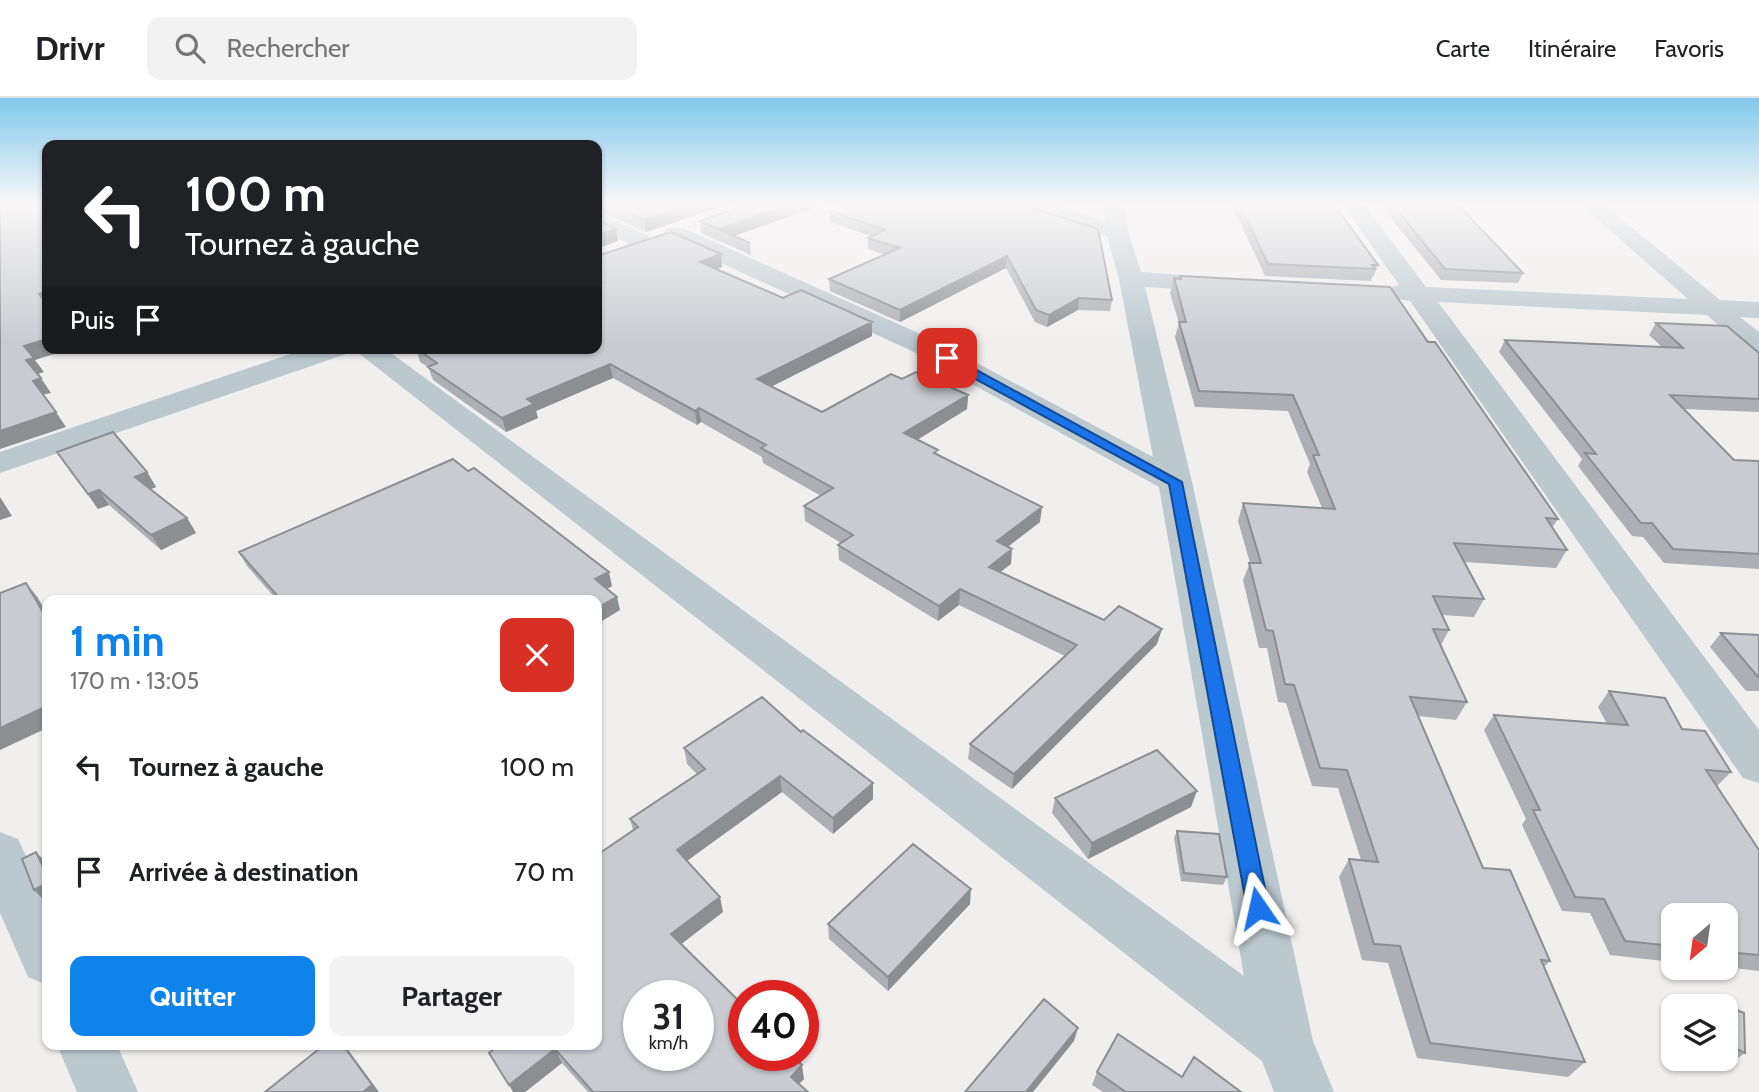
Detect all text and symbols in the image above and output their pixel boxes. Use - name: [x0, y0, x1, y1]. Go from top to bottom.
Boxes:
- search box: [147, 17, 637, 80]
- text: Drivr: [35, 28, 105, 68]
- icon: search: [171, 29, 209, 67]
- text: Rechercher: [227, 32, 350, 64]
- text: Carte: [1436, 34, 1490, 63]
- text: Itinéraire: [1528, 34, 1616, 63]
- text: Favoris: [1654, 34, 1724, 63]
- text: 100 m: [185, 164, 326, 223]
- icon: left: [70, 168, 161, 259]
- text: Tournez à gauche: [185, 224, 419, 263]
- icon: arrive: [129, 301, 167, 339]
- text: Puis: [70, 304, 115, 336]
- pin: [917, 328, 977, 388]
- icon: arrive: [928, 339, 966, 377]
- text: 1 min: [70, 615, 165, 667]
- button: close: [500, 618, 574, 692]
- text: 170 m · 13:05: [70, 667, 199, 695]
- icon: left: [70, 748, 108, 786]
- text: Tournez à gauche: [129, 751, 324, 783]
- text: 100 m: [501, 751, 574, 783]
- icon: arrive: [70, 853, 108, 891]
- text: Arrivée à destination: [129, 856, 359, 888]
- text: 70 m: [514, 856, 574, 888]
- position arrow: [1221, 871, 1295, 945]
- north arrow: [1661, 903, 1738, 980]
- map controls: [1661, 903, 1738, 1071]
- button: Quitter: [70, 956, 315, 1036]
- button: Partager: [329, 956, 574, 1036]
- speed limit sign: 40: [728, 980, 819, 1071]
- button: layers: [1661, 994, 1738, 1071]
- text: 31: [653, 995, 684, 1038]
- text: km/h: [649, 1032, 688, 1054]

